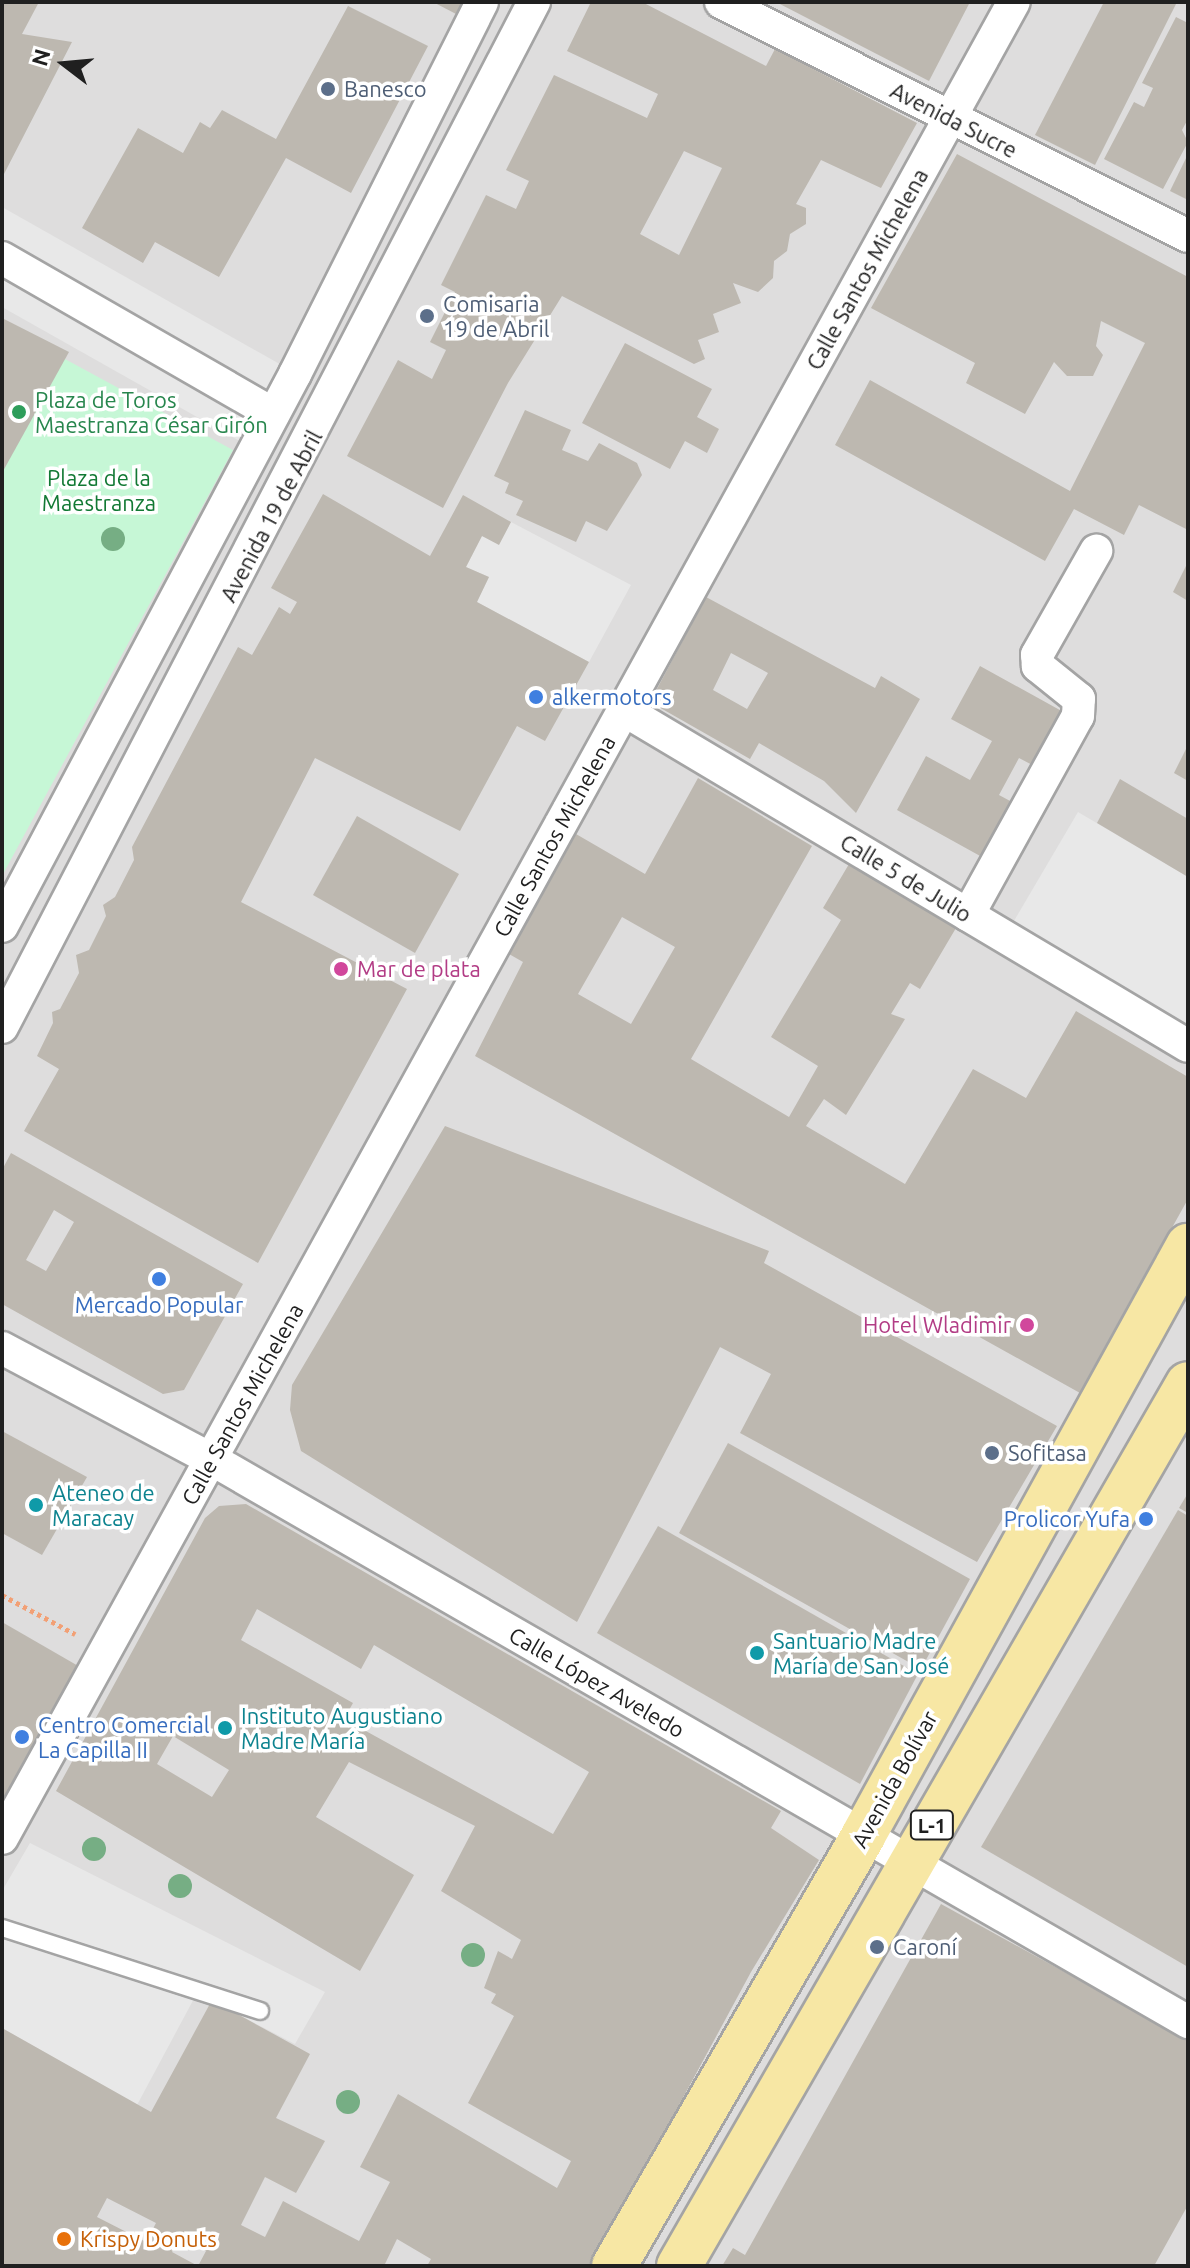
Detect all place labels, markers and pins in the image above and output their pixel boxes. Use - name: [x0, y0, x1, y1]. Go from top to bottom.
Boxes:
- place label: Banesco: [344, 76, 427, 102]
- marker: Banesco: [319, 80, 337, 98]
- place label: Comisaria 19 de Abril: [443, 290, 550, 342]
- marker: Comisaria 19 de Abril: [418, 307, 436, 325]
- place label: Plaza de Toros Maestranza César Girón: [35, 386, 268, 438]
- marker: Plaza de Toros Maestranza César Girón: [10, 403, 28, 421]
- place label: alkermotors: [552, 684, 672, 710]
- marker: alkermotors: [527, 688, 545, 706]
- place label: Mar de plata: [357, 956, 481, 982]
- marker: Mar de plata: [332, 960, 350, 978]
- marker: Mercado Popular: [150, 1270, 168, 1288]
- place label: Mercado Popular: [75, 1292, 243, 1318]
- place label: Hotel Wladimir: [863, 1312, 1011, 1338]
- marker: Hotel Wladimir: [1018, 1316, 1036, 1334]
- place label: Sofitasa: [1008, 1440, 1087, 1466]
- marker: Sofitasa: [983, 1444, 1001, 1462]
- place label: Ateneo de Maracay: [52, 1479, 155, 1530]
- marker: Ateneo de Maracay: [27, 1496, 45, 1514]
- place label: Prolicor Yufa: [1004, 1506, 1130, 1532]
- marker: Prolicor Yufa: [1137, 1510, 1155, 1528]
- place label: Santuario Madre María de San José: [773, 1627, 949, 1678]
- marker: Santuario Madre María de San José: [748, 1644, 766, 1662]
- place label: Instituto Augustiano Madre María: [241, 1702, 443, 1754]
- place label: Centro Comercial La Capilla II: [38, 1711, 209, 1762]
- marker: Instituto Augustiano Madre María: [216, 1719, 234, 1737]
- marker: Centro Comercial La Capilla II: [13, 1728, 31, 1746]
- place label: Caroní: [893, 1934, 957, 1960]
- marker: Caroní: [868, 1938, 886, 1956]
- place label: Krispy Donuts: [80, 2226, 217, 2252]
- marker: Krispy Donuts: [55, 2230, 73, 2248]

